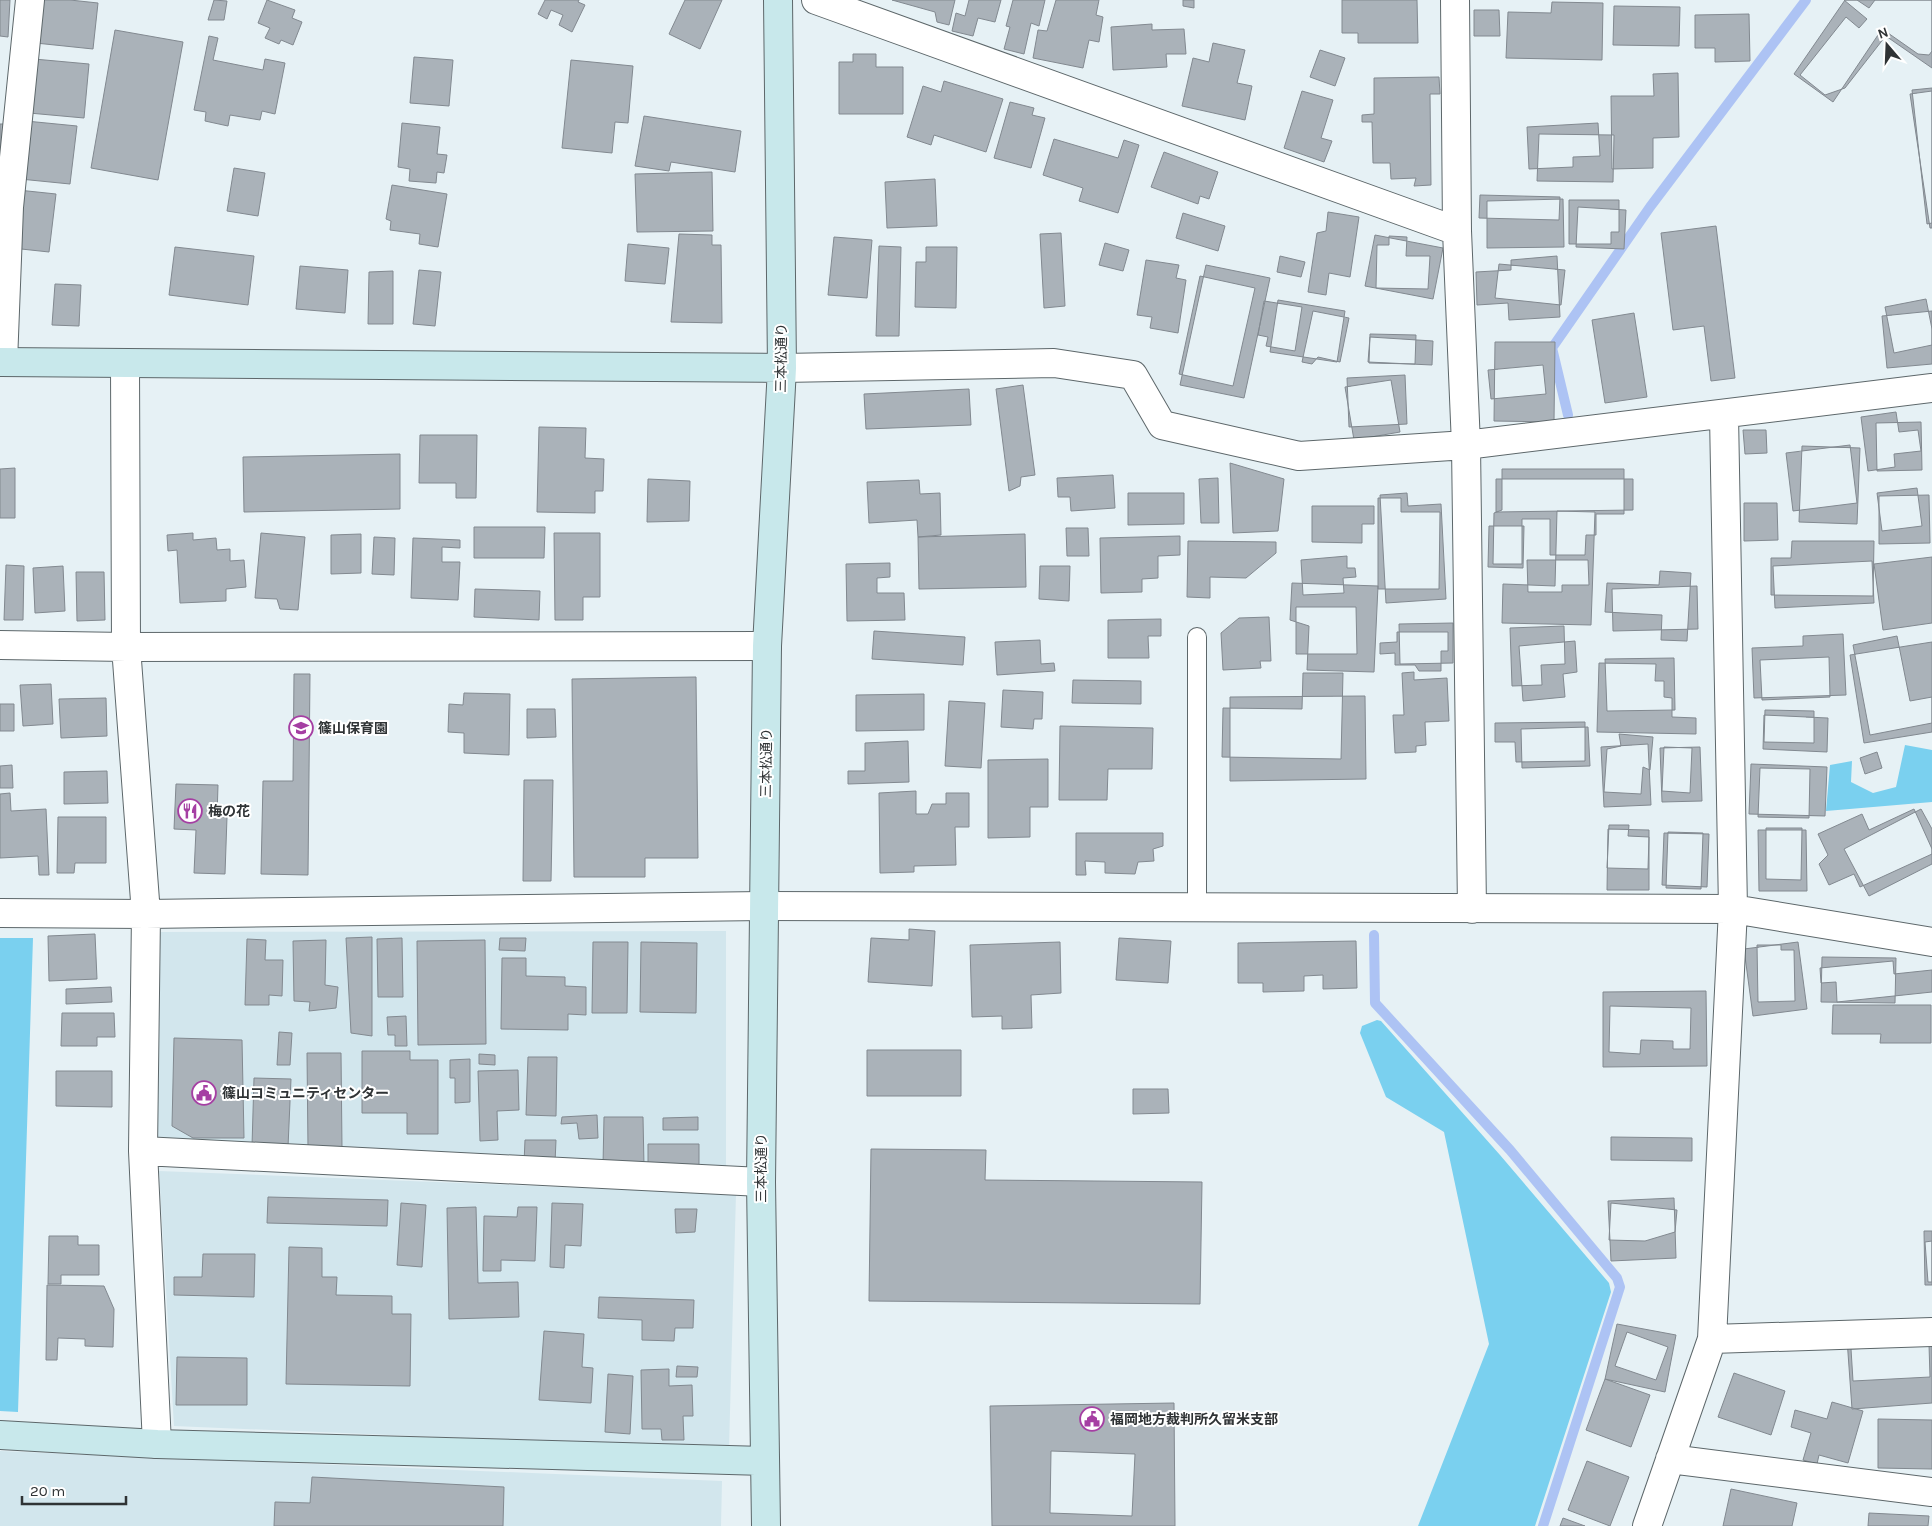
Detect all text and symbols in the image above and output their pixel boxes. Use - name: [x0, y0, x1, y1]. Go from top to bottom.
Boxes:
- north arrow: [1862, 20, 1912, 70]
- text: N: [1875, 24, 1890, 43]
- street label: 三本松通り: [772, 323, 791, 393]
- school or university icon: 篠山保育園: [288, 715, 314, 741]
- place label: 篠山保育園: [318, 720, 388, 737]
- street label: 三本松通り: [757, 728, 776, 798]
- restaurant icon: 梅の花: [177, 798, 203, 824]
- place label: 梅の花: [208, 803, 250, 820]
- public building icon: 篠山コミュニティセンター: [191, 1080, 217, 1106]
- place label: 篠山コミュニティセンター: [222, 1085, 389, 1102]
- street label: 三本松通り: [753, 1133, 770, 1203]
- public building icon: 福岡地方裁判所久留米支部: [1079, 1406, 1105, 1432]
- place label: 福岡地方裁判所久留米支部: [1110, 1411, 1278, 1428]
- scale bar: [22, 1474, 126, 1506]
- text: 20 m: [30, 1482, 65, 1500]

